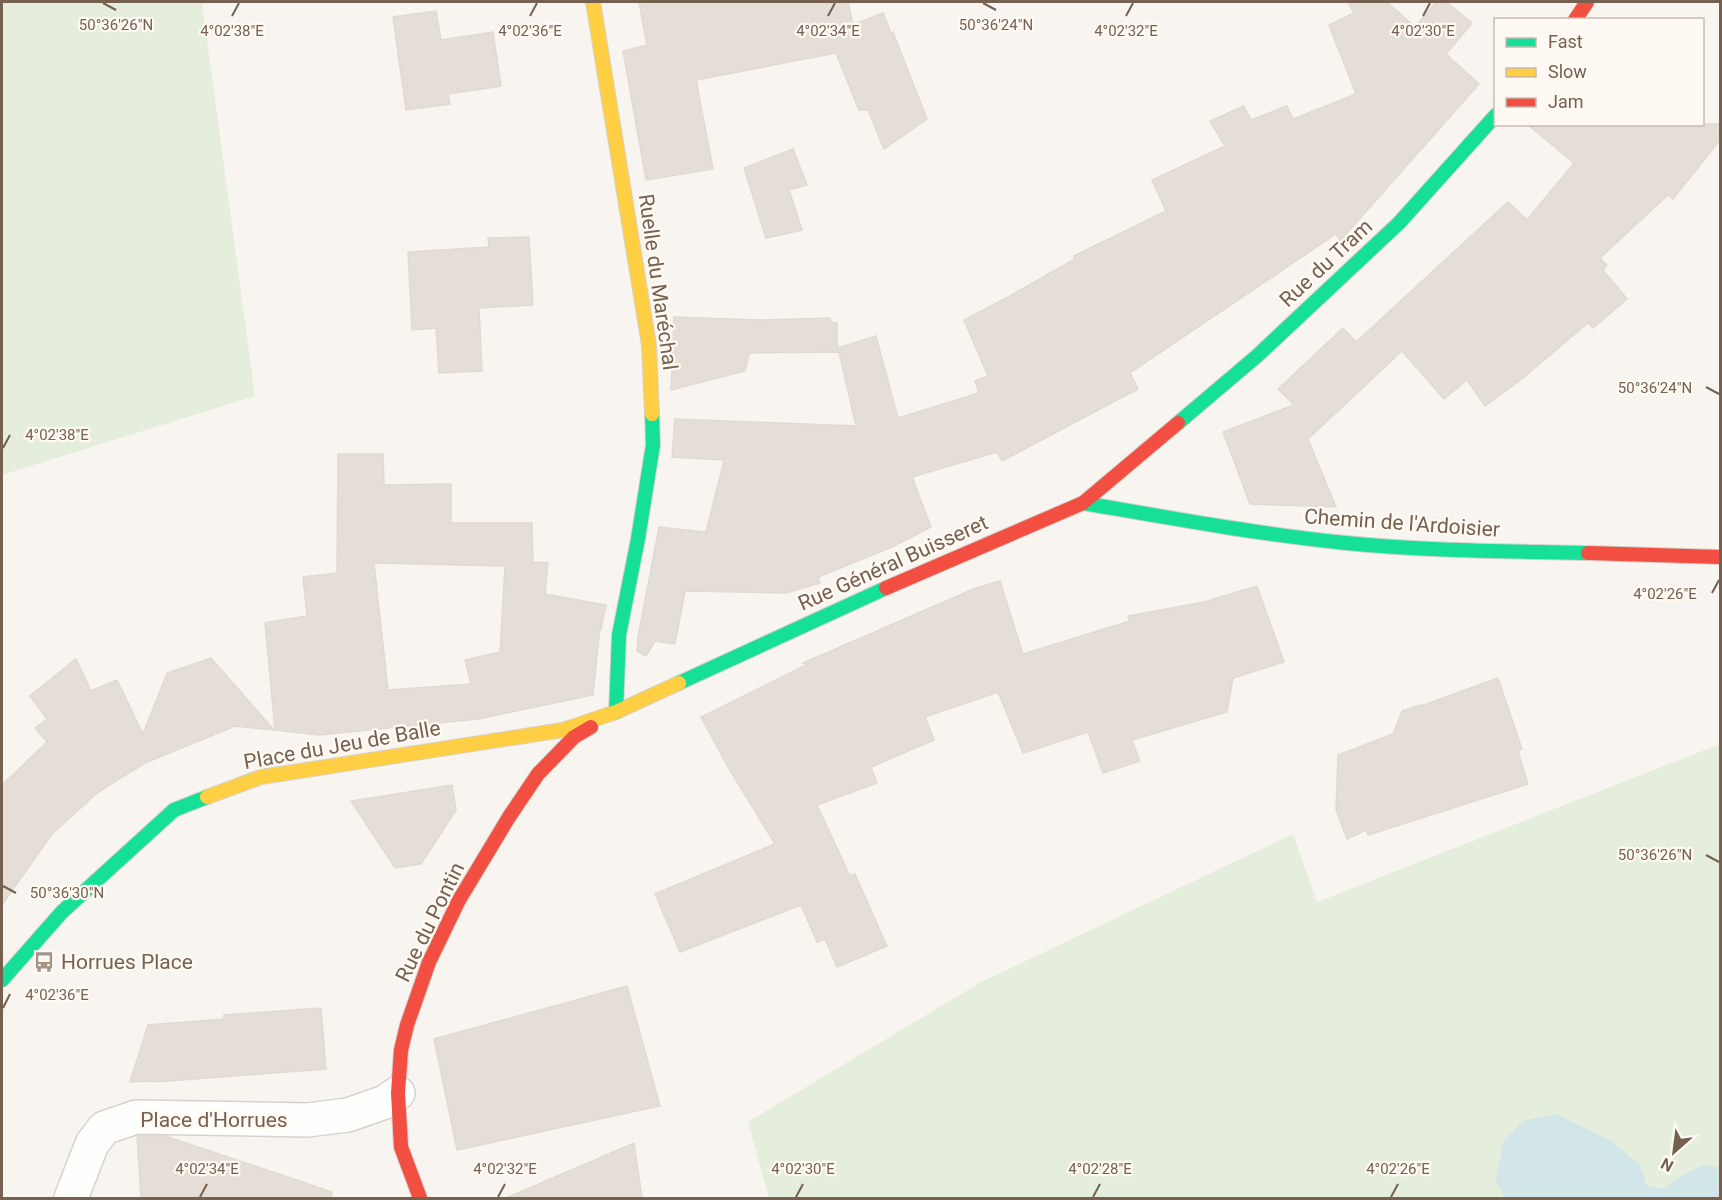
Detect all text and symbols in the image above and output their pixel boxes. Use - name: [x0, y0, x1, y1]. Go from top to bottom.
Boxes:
- text: 50°36'26"N: [79, 16, 153, 34]
- text: 50°36'24"N: [959, 16, 1033, 34]
- legend: [1494, 18, 1704, 126]
- text: 4°02'38"E: [200, 22, 264, 40]
- text: 4°02'36"E: [498, 22, 562, 40]
- text: 4°02'34"E: [796, 22, 860, 40]
- text: 4°02'32"E: [1094, 22, 1158, 40]
- text: 4°02'30"E: [1391, 22, 1455, 40]
- text: Fast: [1548, 31, 1583, 52]
- text: Slow: [1548, 61, 1587, 82]
- text: Jam: [1548, 91, 1584, 112]
- street label: Ruelle du Maréchal: [634, 192, 682, 372]
- street label: Rue du Tram: [1275, 214, 1377, 312]
- text: 50°36'24"N: [1618, 379, 1692, 397]
- text: 4°02'38"E: [25, 426, 89, 444]
- street label: Chemin de l'Ardoisier: [1303, 504, 1501, 542]
- street label: Rue Général Buisseret: [794, 510, 992, 616]
- text: 4°02'26"E: [1633, 585, 1697, 603]
- street label: Place du Jeu de Balle: [242, 716, 442, 774]
- text: 50°36'26"N: [1618, 846, 1692, 864]
- street label: Rue du Pontin: [391, 858, 469, 986]
- text: 50°36'30"N: [30, 884, 104, 902]
- bus stop icon: Horrues Place: [32, 950, 56, 974]
- place label: Horrues Place: [61, 950, 193, 974]
- text: 4°02'36"E: [25, 986, 89, 1004]
- street label: Place d'Horrues: [140, 1108, 288, 1132]
- north arrow: [1644, 1122, 1704, 1182]
- text: N: [1658, 1154, 1677, 1176]
- text: 4°02'34"E: [175, 1160, 239, 1178]
- text: 4°02'32"E: [473, 1160, 537, 1178]
- text: 4°02'30"E: [771, 1160, 835, 1178]
- text: 4°02'28"E: [1068, 1160, 1132, 1178]
- text: 4°02'26"E: [1366, 1160, 1430, 1178]

